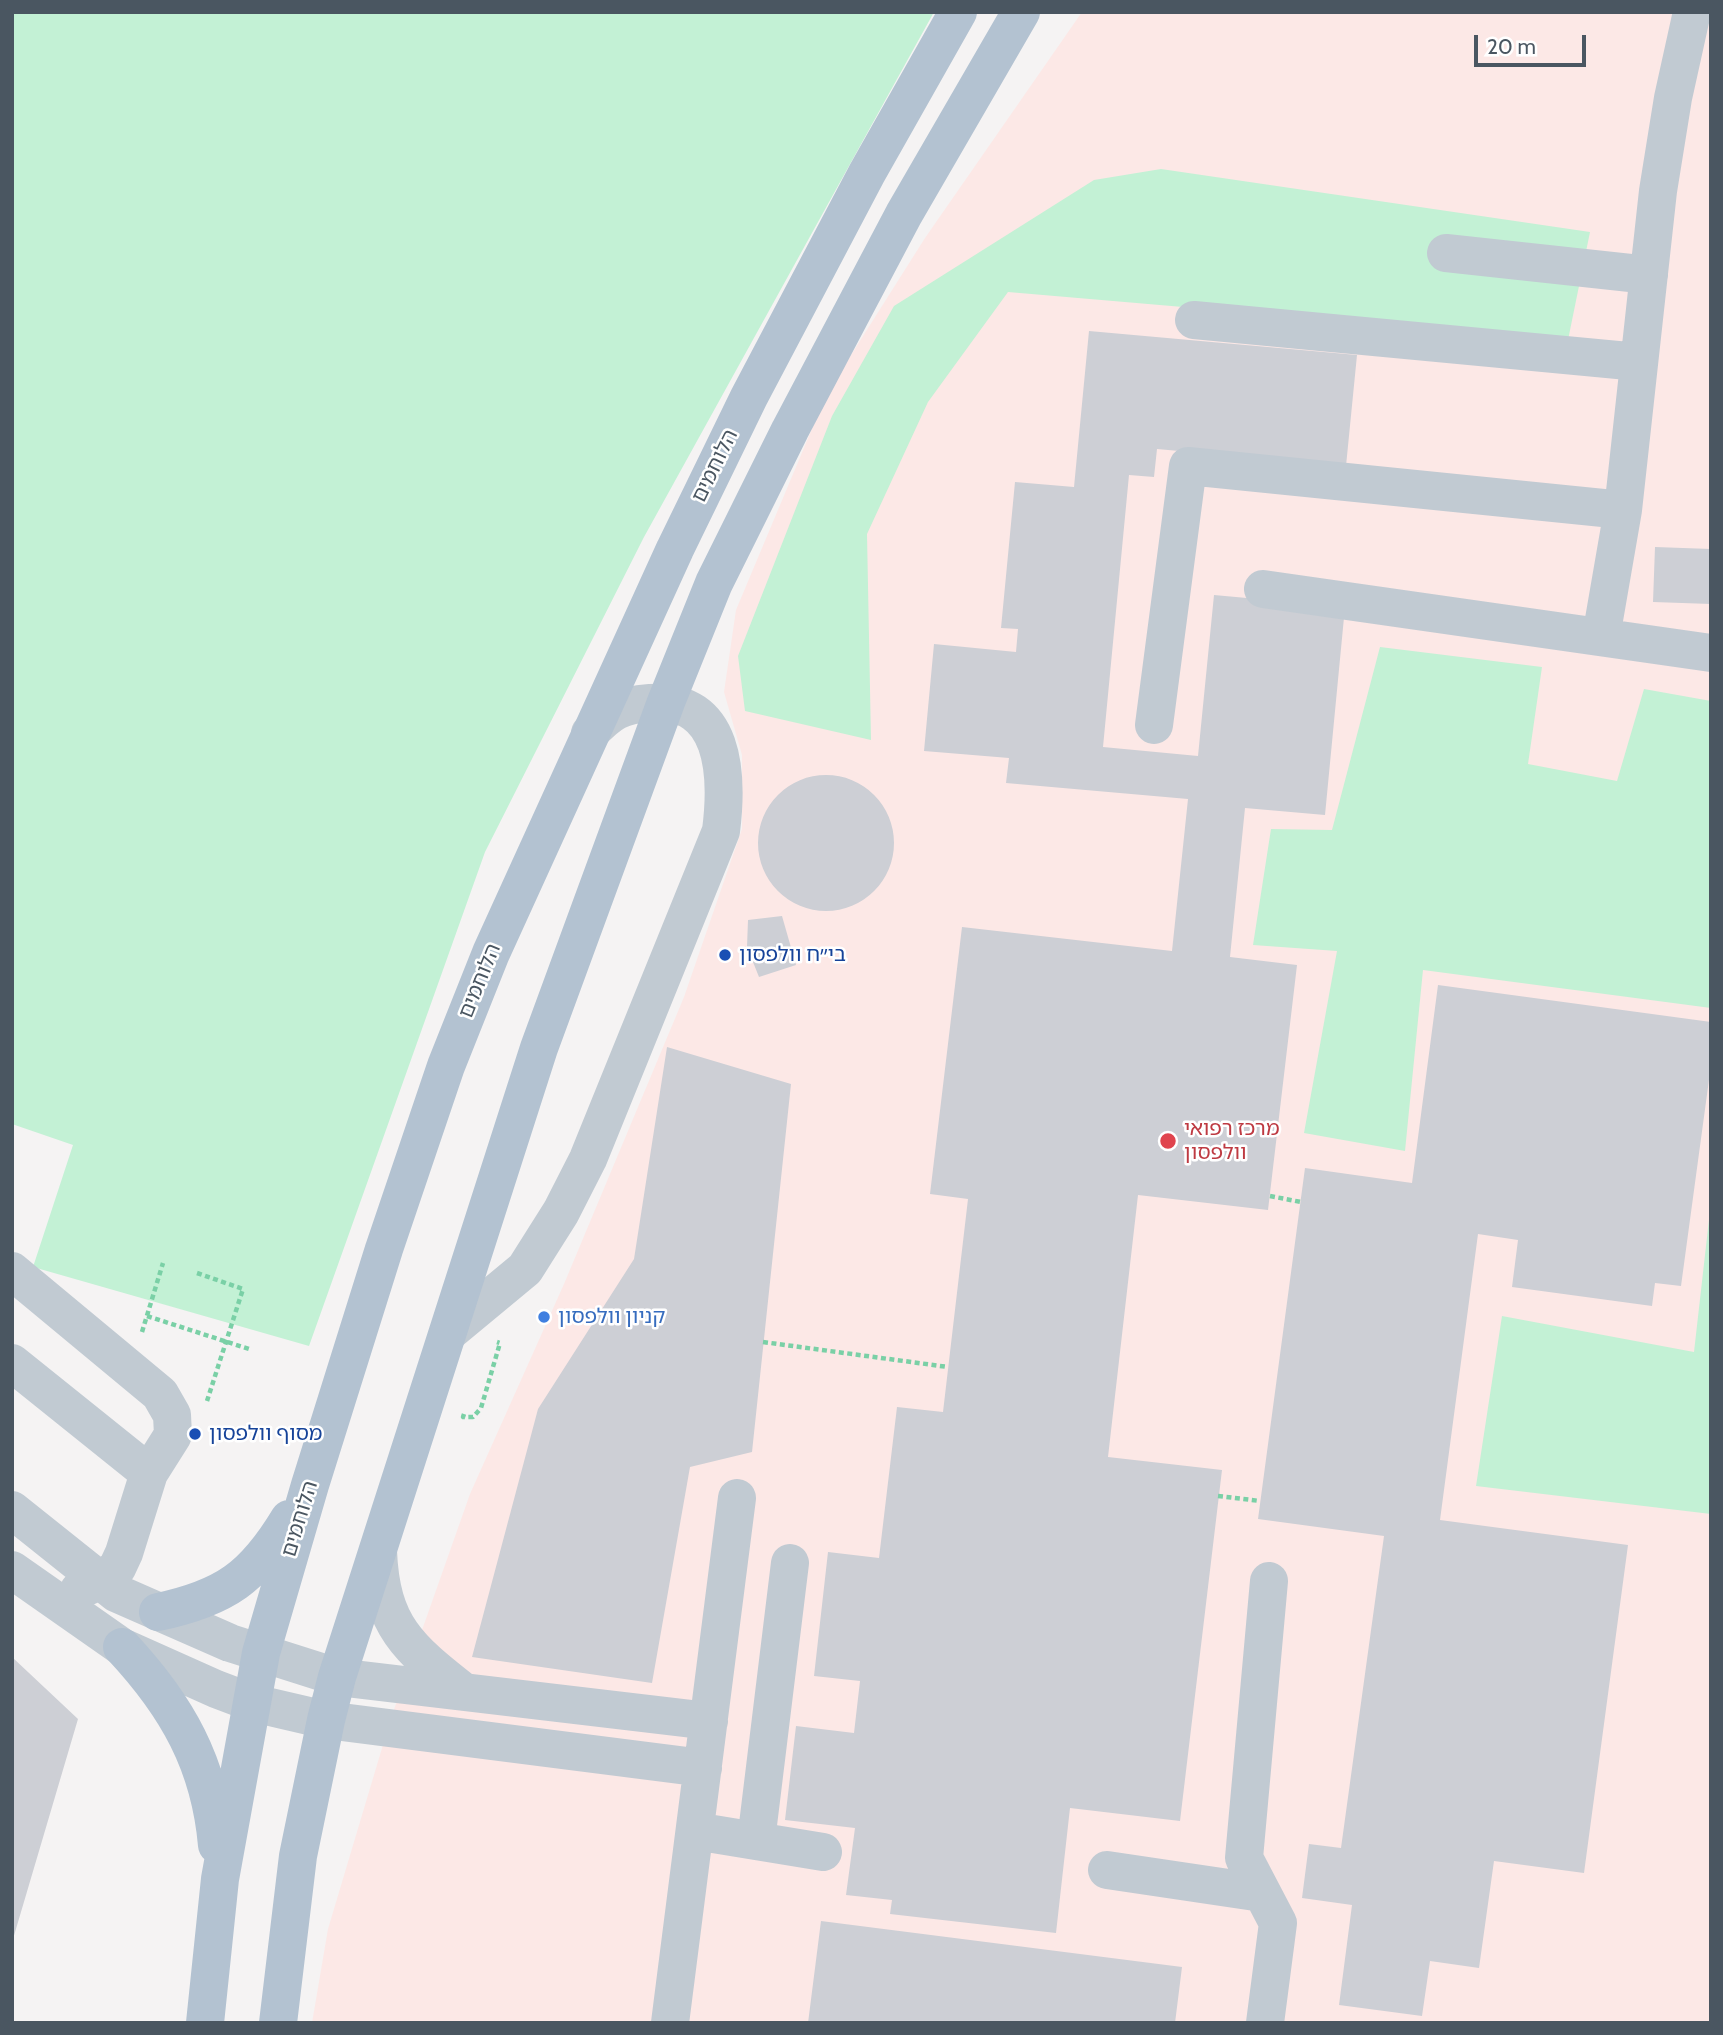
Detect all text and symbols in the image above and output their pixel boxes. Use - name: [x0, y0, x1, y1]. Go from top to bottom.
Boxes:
- scale bar: [1478, 21, 1590, 65]
- text: 20 m: [1487, 34, 1536, 59]
- street label: הלוחמים: [687, 425, 743, 507]
- street label: הלוחמים: [454, 940, 506, 1022]
- place label: בי״ח וולפסון: [739, 942, 846, 968]
- marker: בי״ח וולפסון: [717, 947, 733, 963]
- place label: מרכז רפואי וולפסון: [1184, 1116, 1280, 1166]
- marker: מרכז רפואי וולפסון: [1158, 1131, 1178, 1151]
- place label: קניון וולפסון: [558, 1304, 665, 1330]
- marker: קניון וולפסון: [536, 1309, 552, 1325]
- place label: מסוף וולפסון: [209, 1421, 322, 1447]
- marker: מסוף וולפסון: [187, 1426, 203, 1442]
- street label: הלוחמים: [277, 1478, 323, 1560]

